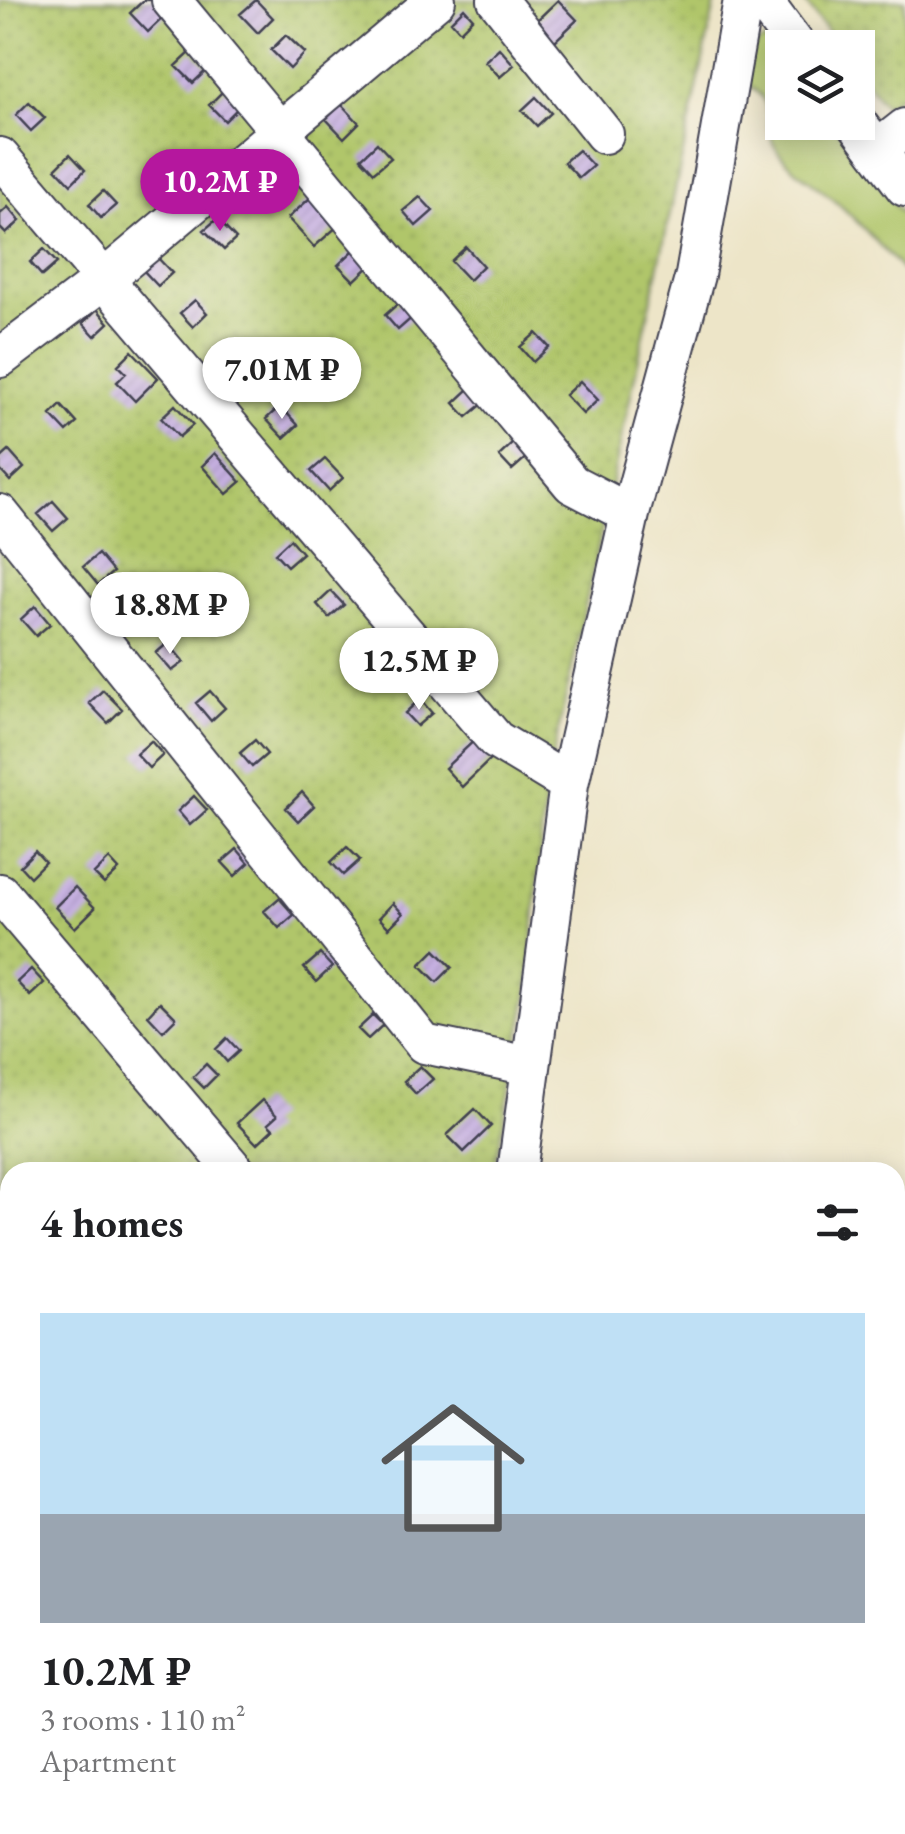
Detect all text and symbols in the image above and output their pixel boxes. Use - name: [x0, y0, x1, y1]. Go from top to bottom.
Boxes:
- map controls: [765, 30, 875, 140]
- button: layers: [765, 30, 875, 140]
- pin: 10.2M ₽: [128, 149, 312, 234]
- text: 10.2M ₽: [162, 160, 278, 202]
- pin: 7.01M ₽: [190, 337, 374, 422]
- text: 7.01M ₽: [224, 348, 340, 390]
- pin: 18.8M ₽: [78, 572, 262, 657]
- text: 18.8M ₽: [112, 583, 228, 625]
- pin: 12.5M ₽: [327, 628, 511, 713]
- text: 12.5M ₽: [361, 639, 477, 681]
- text: 4 homes: [40, 1195, 183, 1250]
- icon: filters: [810, 1195, 865, 1250]
- icon: home: [363, 1378, 543, 1558]
- text: 10.2M ₽: [40, 1643, 191, 1698]
- text: 3 rooms · 110 m²: [40, 1698, 246, 1740]
- text: Apartment: [40, 1740, 176, 1782]

